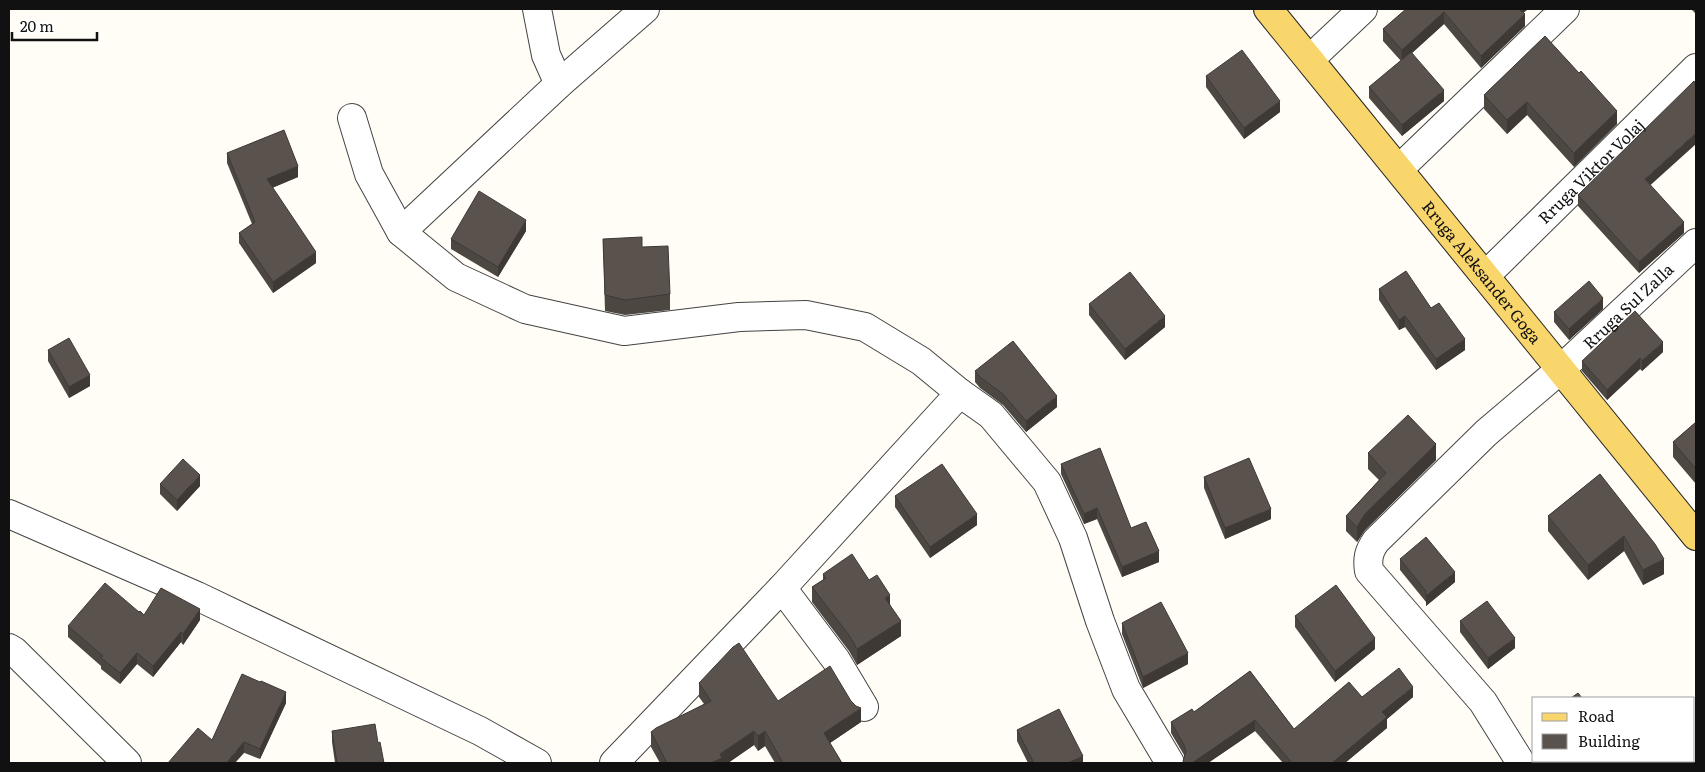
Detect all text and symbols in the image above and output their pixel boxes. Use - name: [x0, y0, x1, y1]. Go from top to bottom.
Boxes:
- scale bar: [12, 10, 98, 42]
- text: 20 m: [20, 14, 54, 37]
- street label: Rruga Viktor Volaj: [1532, 113, 1649, 229]
- street label: Rruga Aleksander Goga: [1417, 195, 1548, 349]
- street label: Rruga Sul Zalla: [1577, 257, 1679, 354]
- legend: [1532, 697, 1695, 762]
- text: Road: [1578, 704, 1614, 727]
- text: Building: [1578, 729, 1640, 752]

